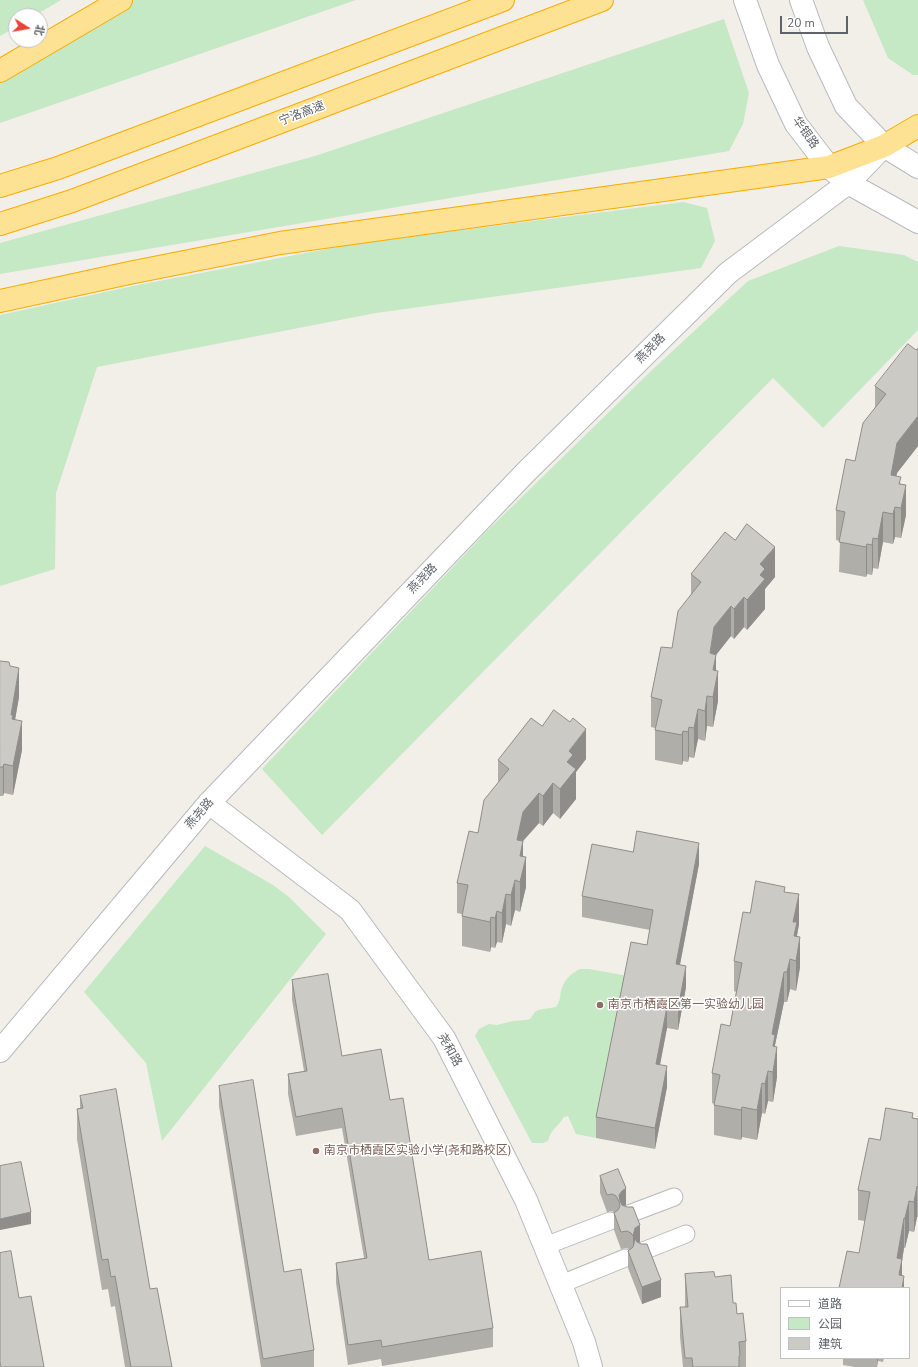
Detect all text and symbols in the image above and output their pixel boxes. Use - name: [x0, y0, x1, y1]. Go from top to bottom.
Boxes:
- north arrow: [8, 8, 48, 48]
- scale bar: [782, 8, 850, 34]
- text: 20 m: [787, 15, 815, 31]
- text: 北: [31, 23, 48, 37]
- street label: 宁洛高速: [277, 99, 327, 129]
- street label: 华银路: [789, 114, 821, 152]
- street label: 燕尧路: [633, 331, 669, 367]
- street label: 燕尧路: [405, 561, 441, 597]
- street label: 燕尧路: [183, 796, 217, 832]
- place label: 南京市栖霞区第一实验幼儿园: [608, 998, 764, 1012]
- marker: 南京市栖霞区第一实验幼儿园: [595, 1000, 605, 1010]
- street label: 尧和路: [434, 1031, 464, 1069]
- place label: 南京市栖霞区实验小学(尧和路校区): [324, 1144, 512, 1158]
- marker: 南京市栖霞区实验小学(尧和路校区): [311, 1146, 321, 1156]
- legend: [780, 1287, 910, 1359]
- text: 道路: [818, 1296, 842, 1312]
- text: 公园: [818, 1316, 842, 1332]
- text: 建筑: [818, 1336, 842, 1352]

